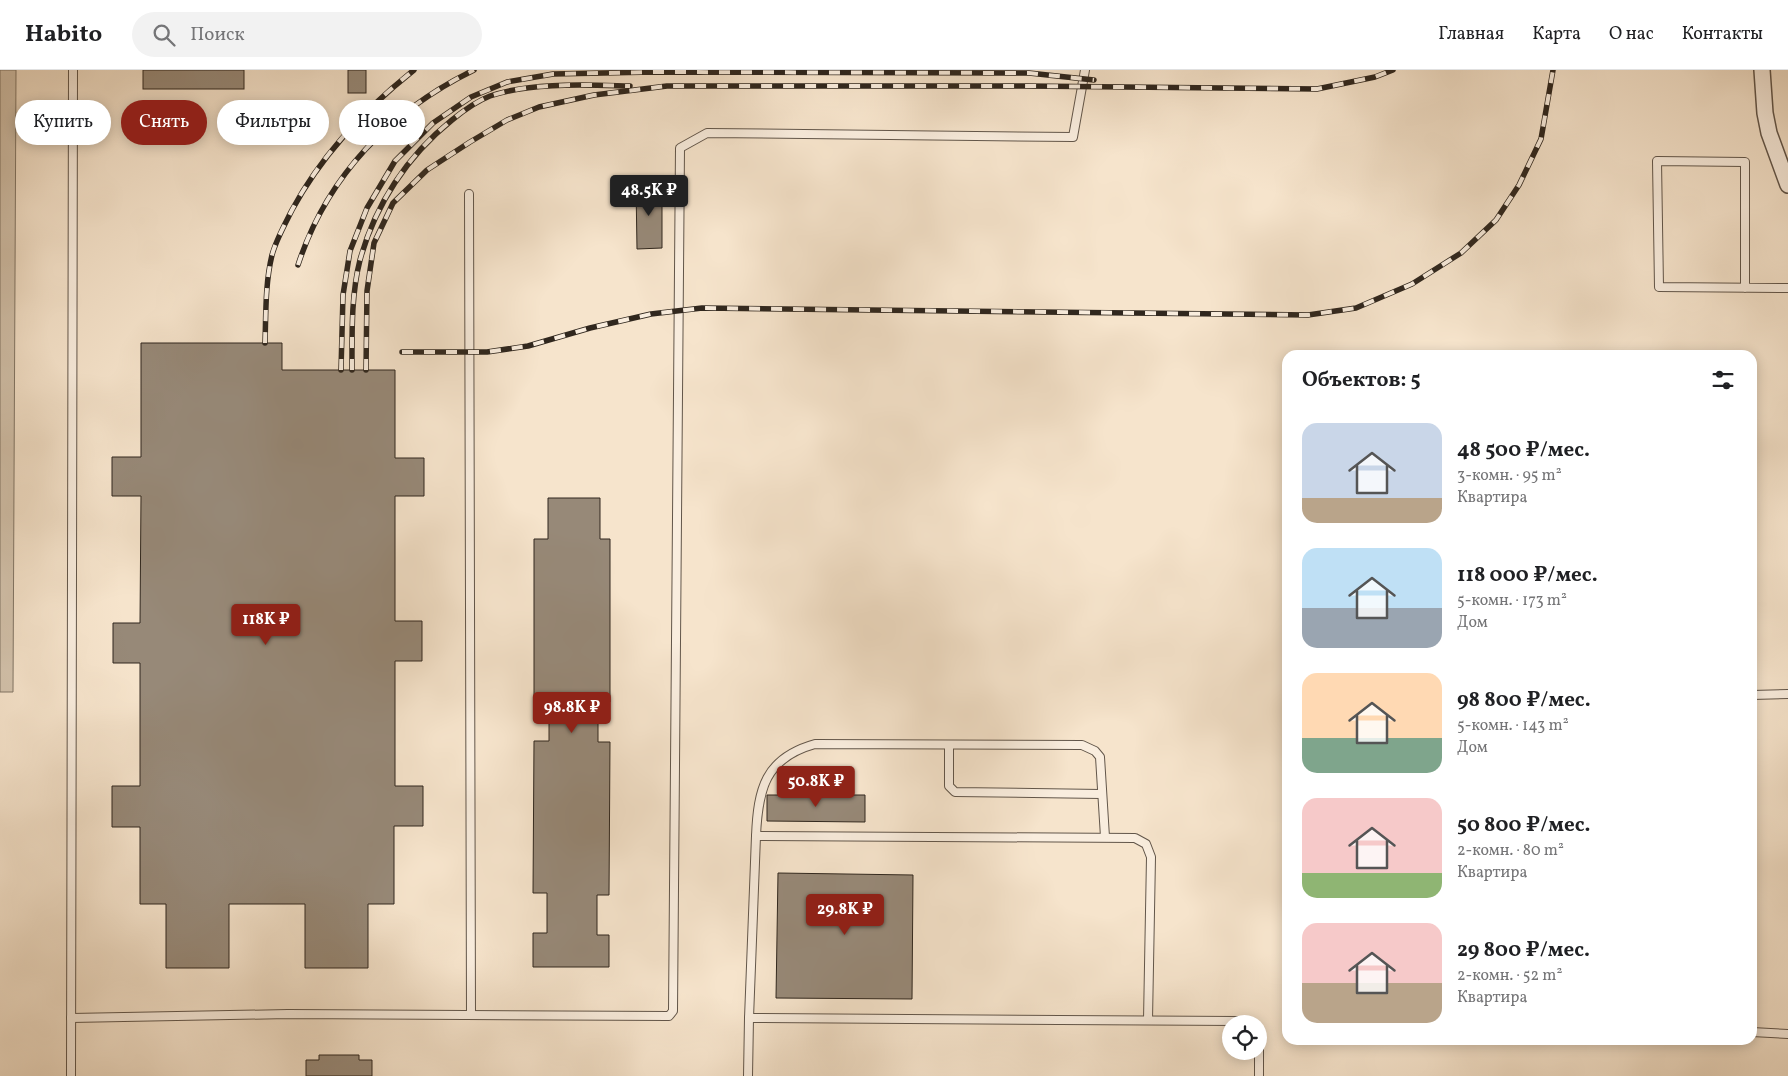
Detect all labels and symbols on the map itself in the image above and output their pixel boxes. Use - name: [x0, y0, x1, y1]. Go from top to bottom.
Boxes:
- pin: 48.5K ₽: [603, 174, 695, 217]
- pin: 118K ₽: [225, 604, 307, 646]
- pin: 98.8K ₽: [526, 692, 618, 734]
- pin: 50.8K ₽: [770, 766, 862, 808]
- pin: 29.8K ₽: [799, 894, 891, 936]

